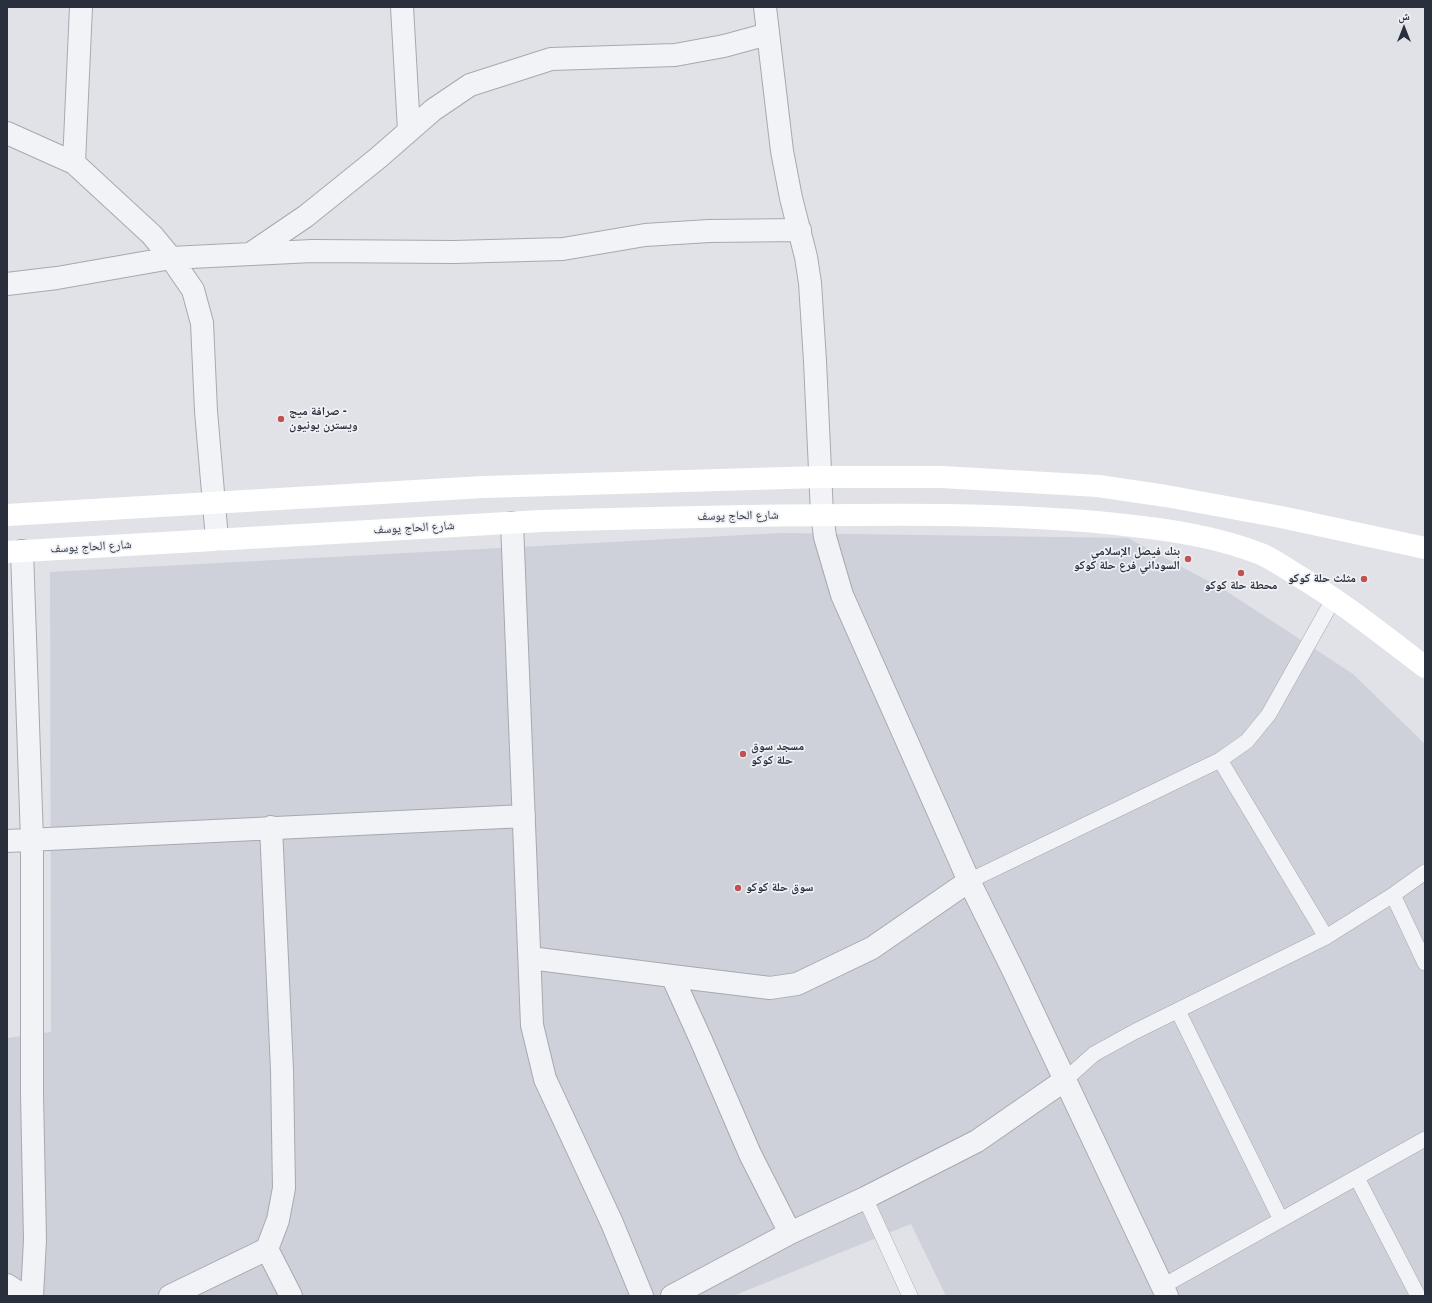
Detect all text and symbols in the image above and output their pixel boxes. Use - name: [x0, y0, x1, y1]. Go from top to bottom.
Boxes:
- north arrow: [1384, 8, 1424, 48]
- text: ش: [1398, 10, 1410, 22]
- place label: صرافة ميج - ويسترن يونيون: [289, 405, 358, 433]
- marker: صرافة ميج - ويسترن يونيون: [276, 414, 286, 424]
- street label: شارع الحاج يوسف: [697, 508, 779, 524]
- street label: شارع الحاج يوسف: [373, 519, 455, 537]
- street label: شارع الحاج يوسف: [50, 538, 132, 556]
- place label: بنك فيصل الإسلامي السوداني فرع حلة كوكو: [1074, 545, 1180, 573]
- marker: بنك فيصل الإسلامي السوداني فرع حلة كوكو: [1183, 554, 1193, 564]
- marker: محطة حلة كوكو: [1236, 568, 1246, 578]
- place label: مثلث حلة كوكو: [1288, 572, 1356, 586]
- marker: مثلث حلة كوكو: [1359, 574, 1369, 584]
- place label: محطة حلة كوكو: [1205, 579, 1277, 593]
- place label: مسجد سوق حلة كوكو: [751, 740, 804, 768]
- marker: مسجد سوق حلة كوكو: [738, 749, 748, 759]
- place label: سوق حلة كوكو: [746, 881, 813, 895]
- marker: سوق حلة كوكو: [733, 883, 743, 893]

